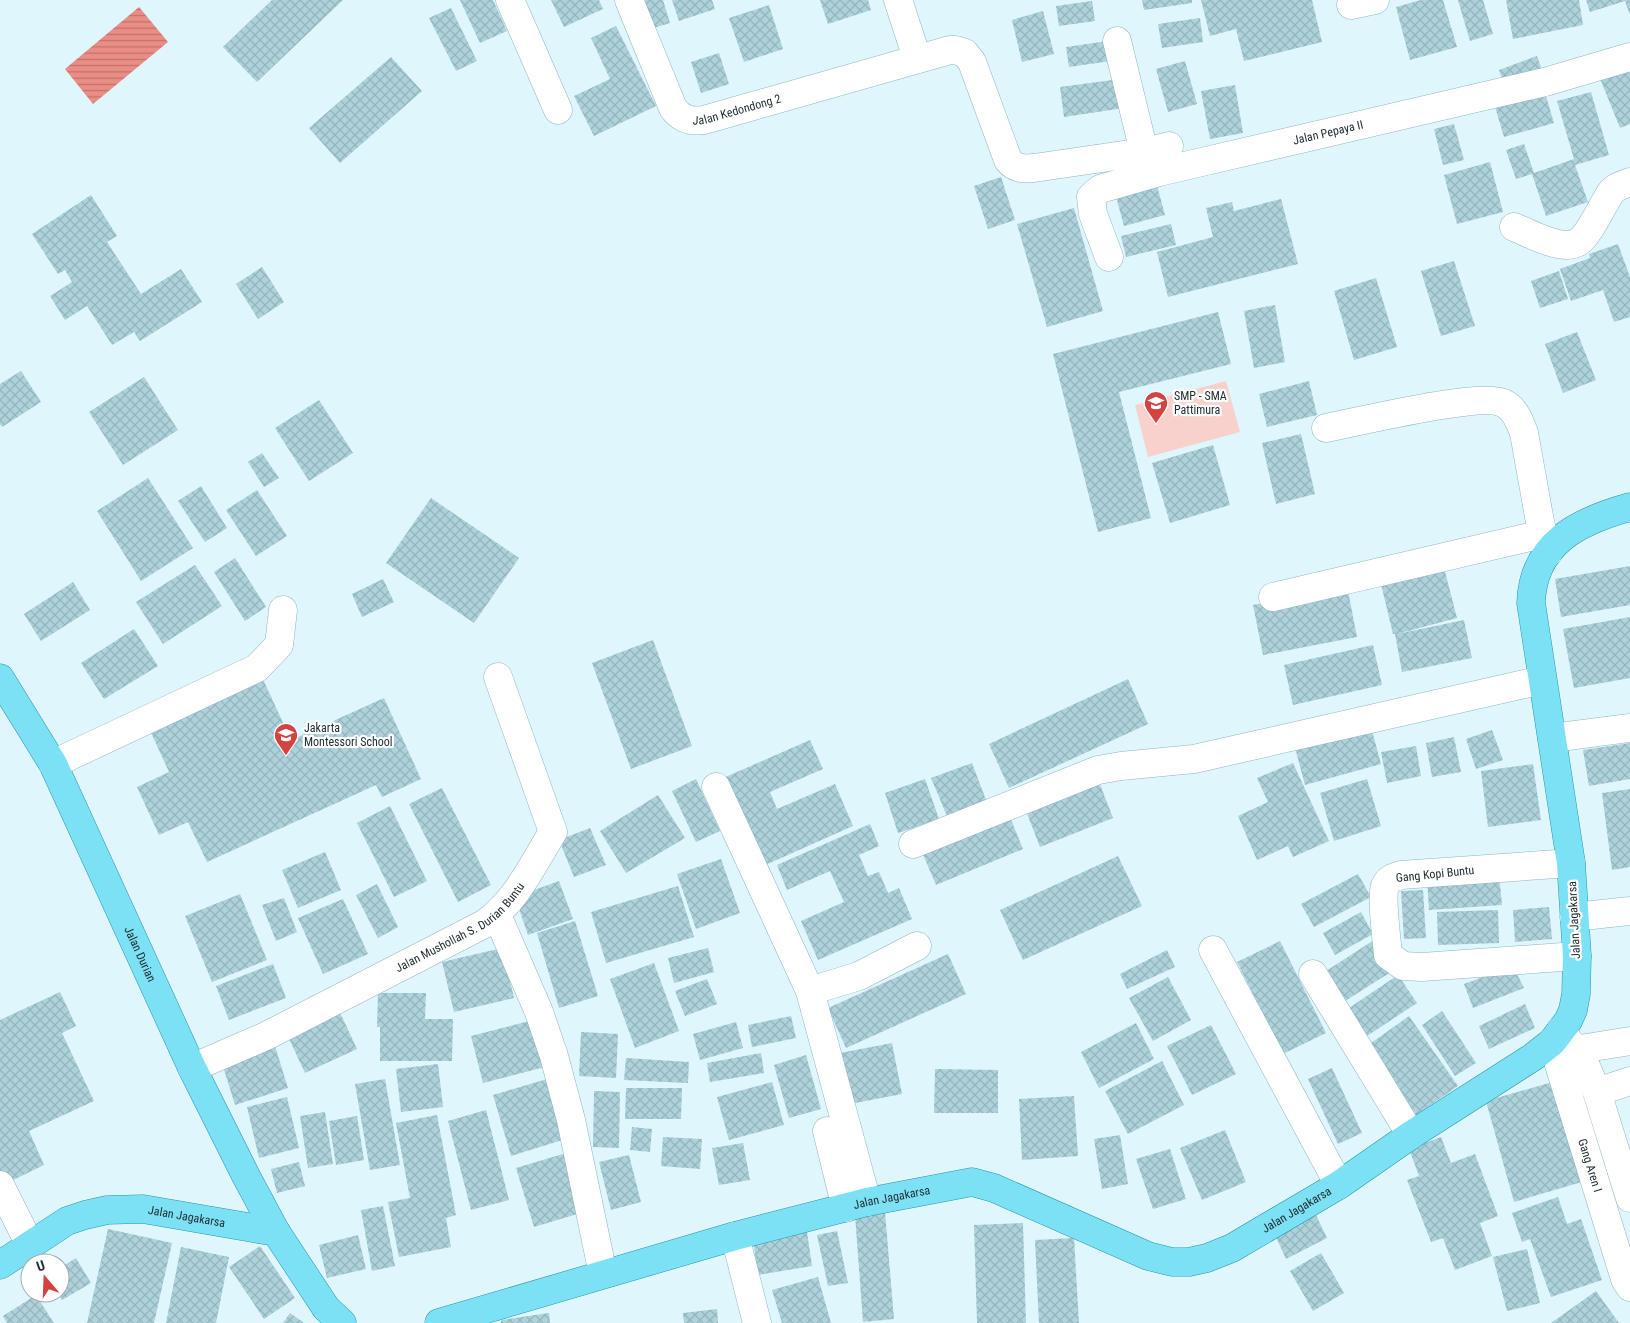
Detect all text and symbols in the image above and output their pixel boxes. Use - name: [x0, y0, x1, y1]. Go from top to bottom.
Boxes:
- street label: Jalan Kedondong 2: [692, 91, 783, 128]
- street label: Jalan Pepaya II: [1291, 118, 1365, 148]
- place label: SMP - SMA Pattimura: [1174, 389, 1227, 417]
- school or university icon: SMP - SMA Pattimura: [1143, 390, 1169, 424]
- place label: Jakarta Montessori School: [304, 721, 393, 749]
- school or university icon: Jakarta Montessori School: [273, 722, 299, 756]
- street label: Gang Kopi Buntu: [1395, 863, 1475, 885]
- street label: Jalan Mushollah S. Durian Buntu: [393, 880, 527, 975]
- street label: Jalan Jagakarsa: [1565, 881, 1583, 959]
- street label: Jalan Durian: [121, 924, 159, 984]
- street label: Gang Aren I: [1575, 1137, 1605, 1194]
- street label: Jalan Jagakarsa: [852, 1183, 932, 1212]
- street label: Jalan Jagakarsa: [1260, 1184, 1334, 1236]
- street label: Jalan Jagakarsa: [147, 1203, 226, 1230]
- north arrow: [20, 1253, 70, 1303]
- text: U: [34, 1257, 47, 1275]

